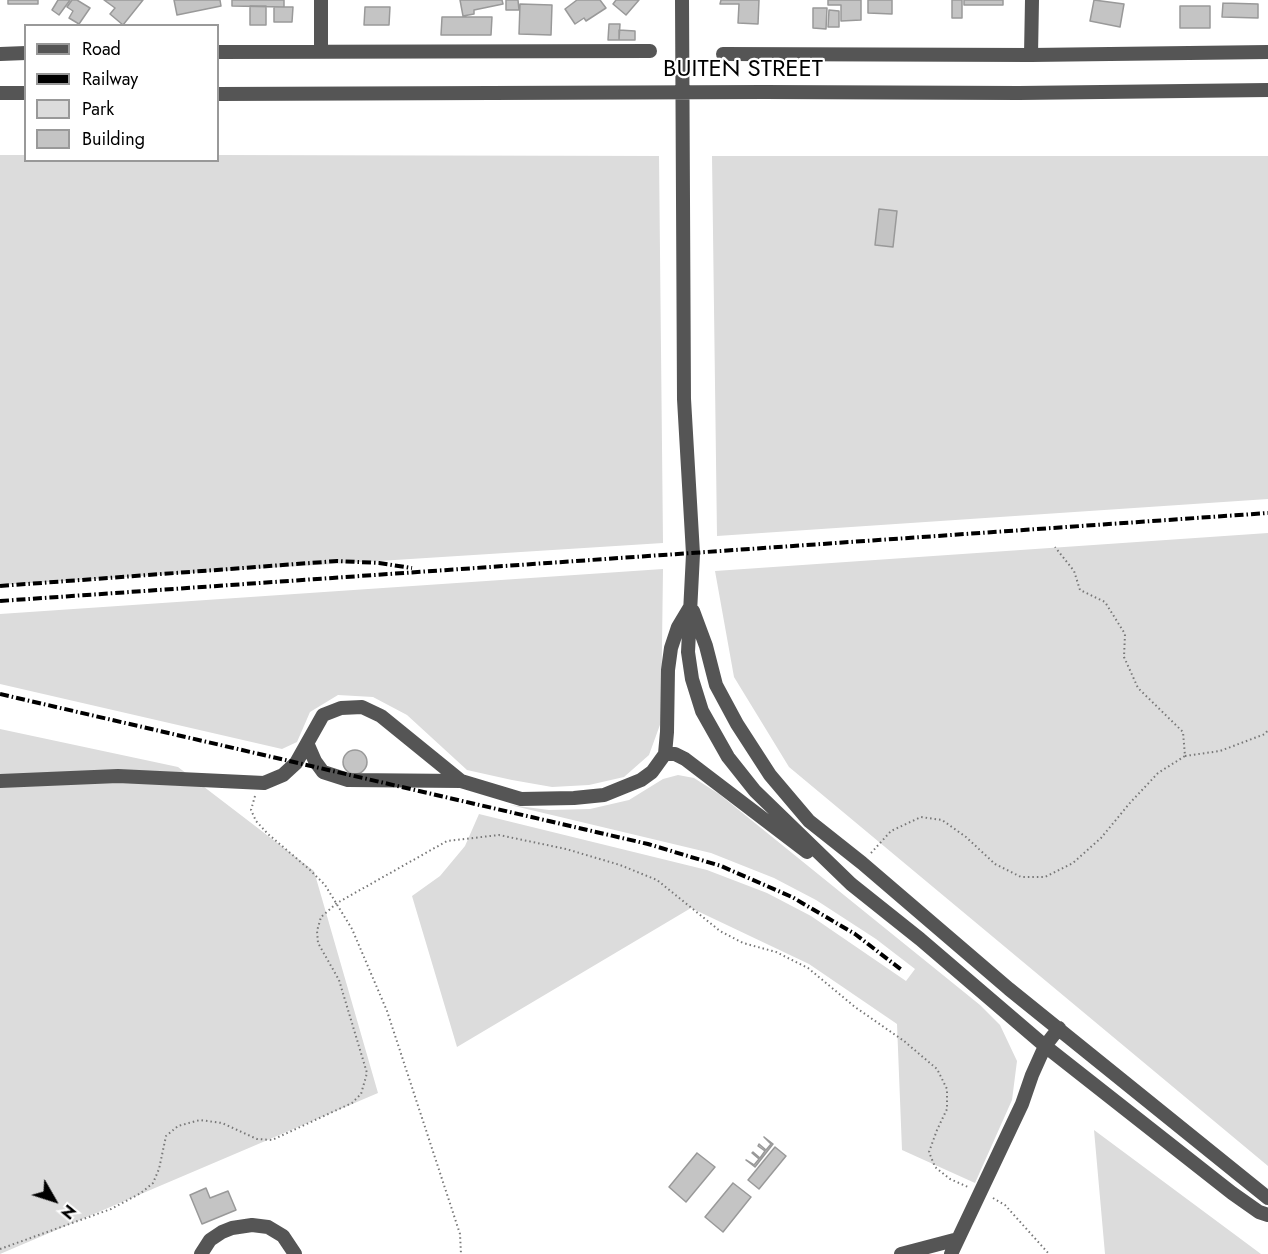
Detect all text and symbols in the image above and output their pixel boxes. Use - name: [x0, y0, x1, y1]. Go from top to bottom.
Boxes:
- legend: [24, 24, 219, 162]
- text: Road: [82, 36, 121, 62]
- street label: BUITEN STREET: [663, 56, 823, 84]
- text: Railway: [82, 66, 138, 92]
- text: Park: [82, 96, 114, 122]
- text: Building: [82, 126, 145, 152]
- north arrow: [24, 1170, 84, 1230]
- text: N: [55, 1199, 81, 1224]

